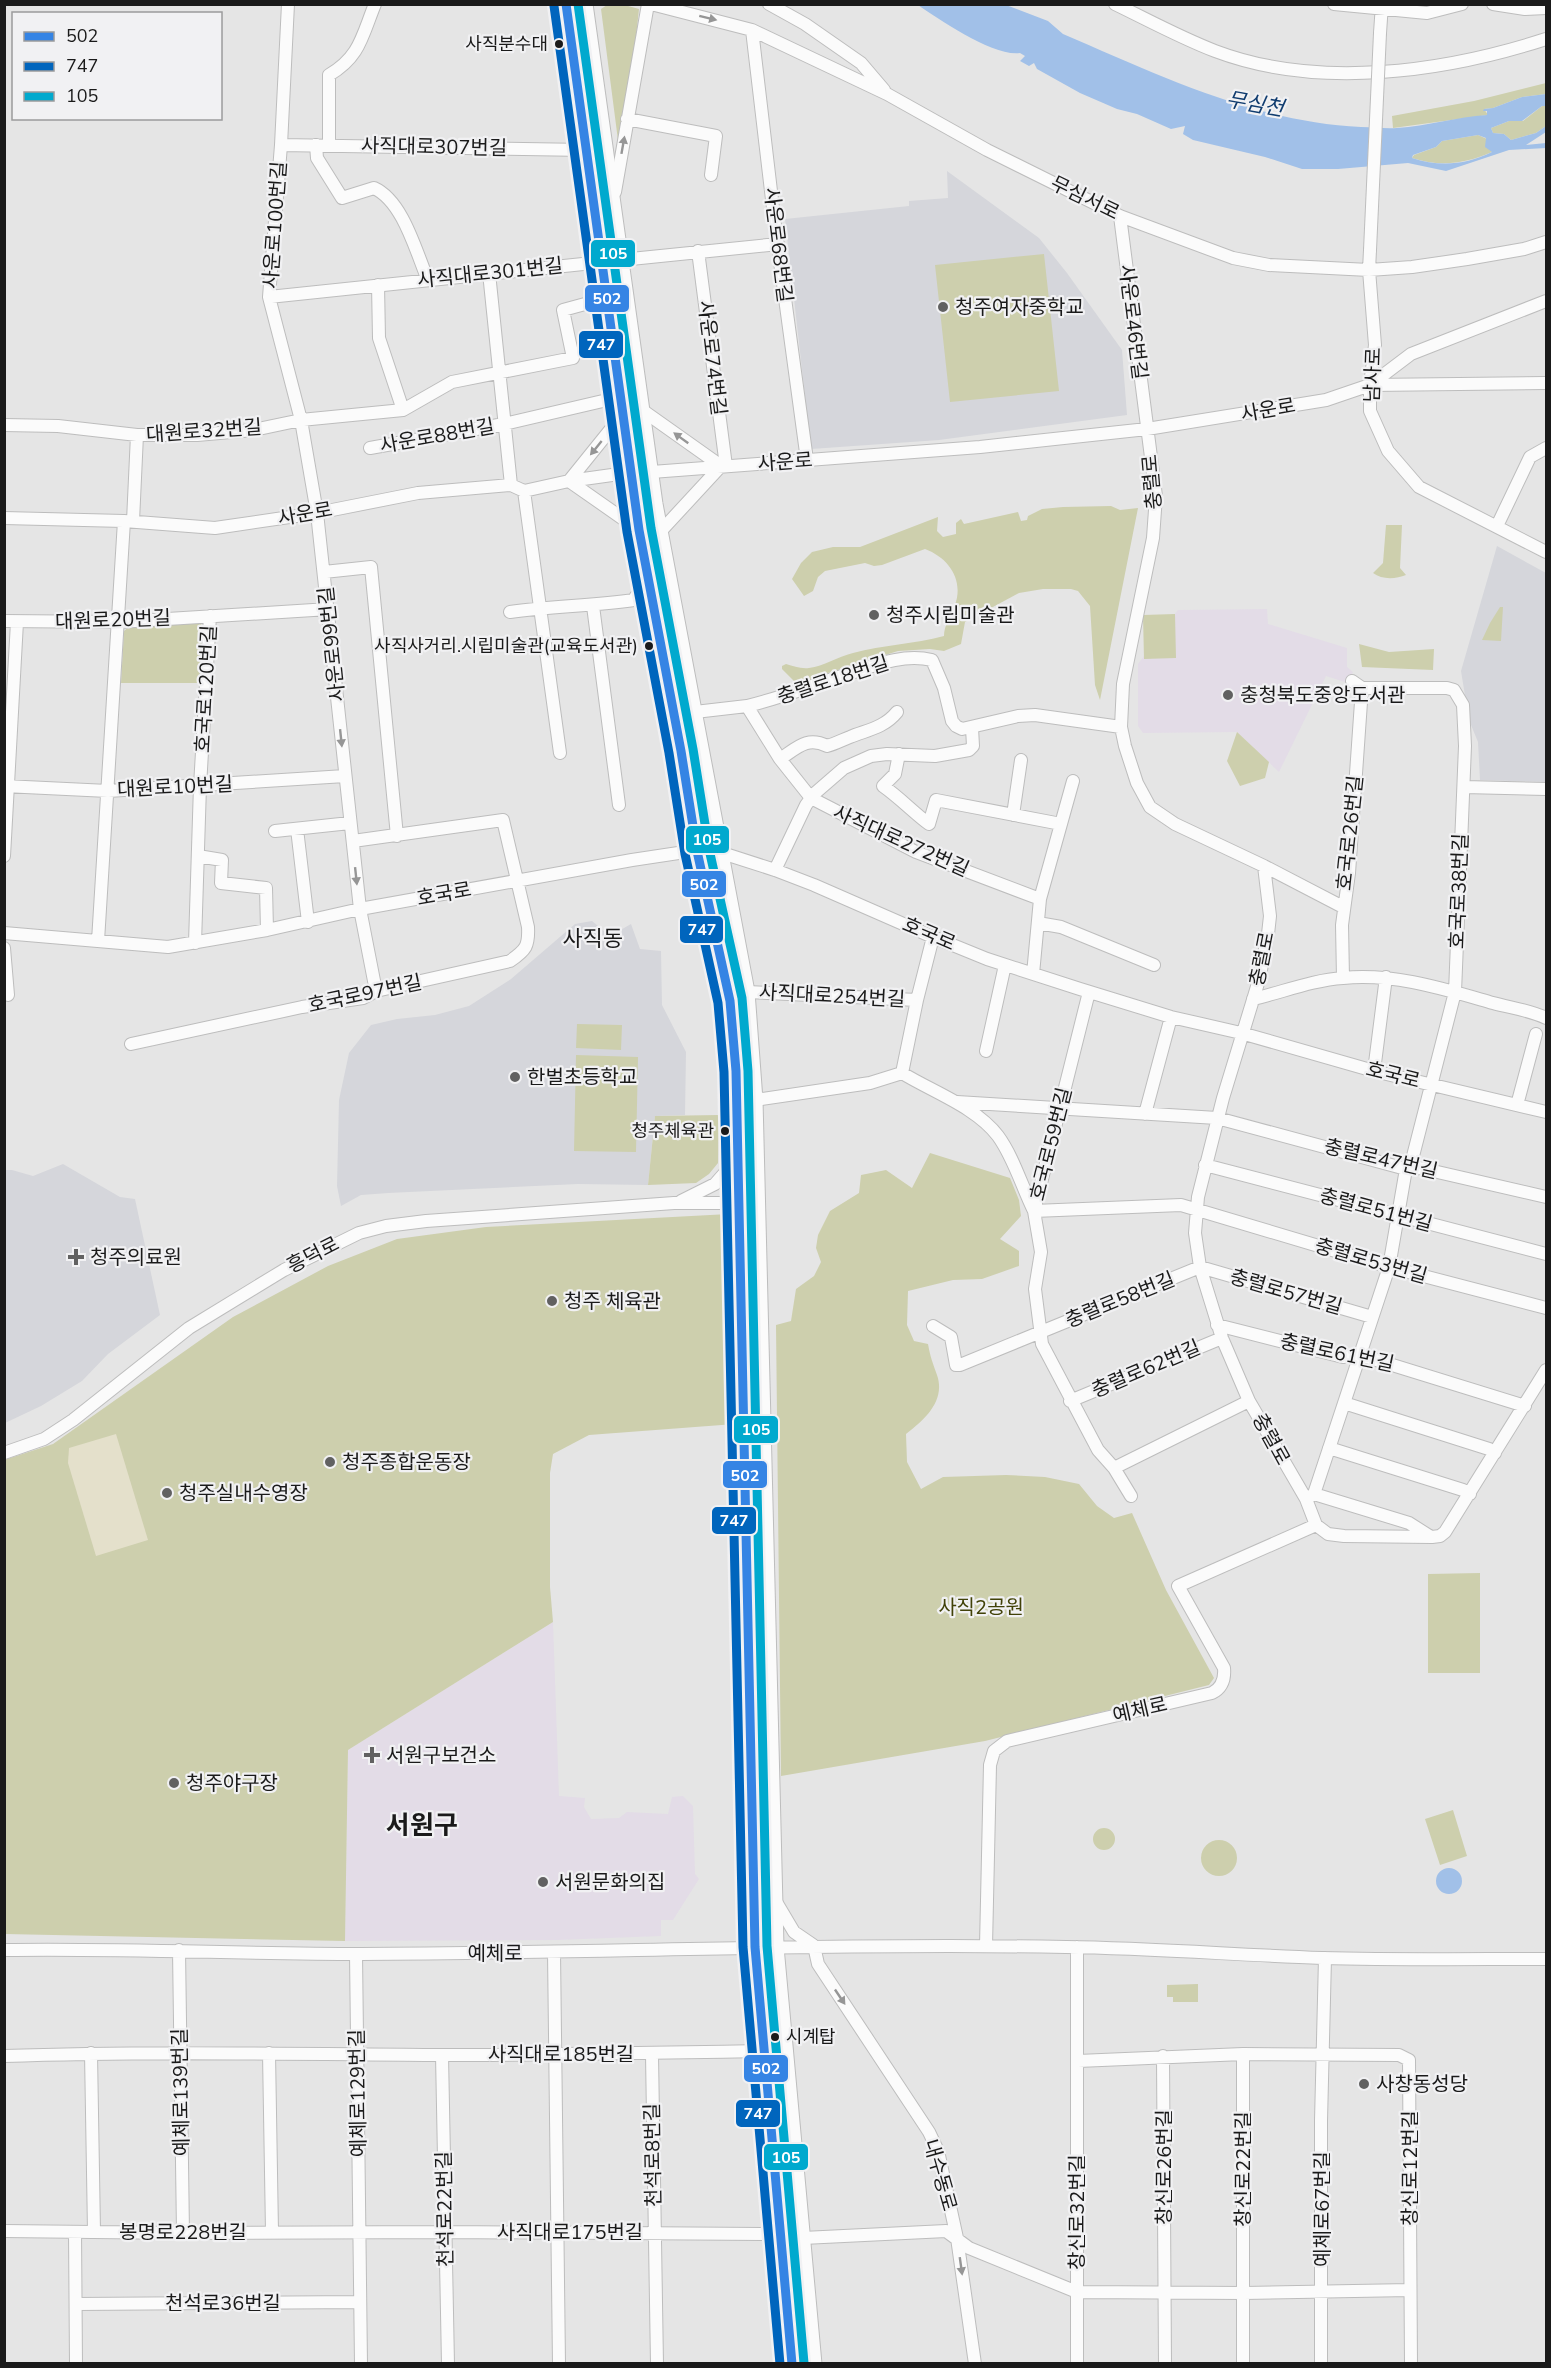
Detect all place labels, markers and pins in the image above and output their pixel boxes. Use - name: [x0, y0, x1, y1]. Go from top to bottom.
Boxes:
- place label: 사직분수대: [465, 32, 548, 56]
- marker: 사직분수대: [553, 38, 565, 50]
- place label: 청주여자중학교: [955, 294, 1084, 321]
- marker: 청주여자중학교: [936, 300, 950, 314]
- place label: 청주시립미술관: [886, 602, 1015, 629]
- marker: 청주시립미술관: [867, 608, 881, 622]
- place label: 사직사거리.시립미술관(교육도서관): [374, 634, 638, 658]
- marker: 사직사거리.시립미술관(교육도서관): [643, 640, 655, 652]
- place label: 충청북도중앙도서관: [1240, 682, 1406, 709]
- marker: 충청북도중앙도서관: [1221, 688, 1235, 702]
- place label: 한벌초등학교: [527, 1064, 637, 1091]
- marker: 한벌초등학교: [508, 1070, 522, 1084]
- place label: 청주체육관: [631, 1119, 714, 1143]
- marker: 청주체육관: [719, 1125, 731, 1137]
- place label: 청주의료원: [90, 1244, 182, 1271]
- marker: 청주의료원: [67, 1248, 85, 1266]
- place label: 청주 체육관: [564, 1288, 661, 1315]
- marker: 청주 체육관: [545, 1294, 559, 1308]
- place label: 청주종합운동장: [342, 1449, 471, 1476]
- marker: 청주종합운동장: [323, 1455, 337, 1469]
- place label: 청주실내수영장: [179, 1480, 308, 1507]
- marker: 청주실내수영장: [160, 1486, 174, 1500]
- place label: 서원구보건소: [386, 1742, 496, 1769]
- marker: 서원구보건소: [363, 1746, 381, 1764]
- place label: 청주야구장: [186, 1770, 278, 1797]
- marker: 청주야구장: [167, 1776, 181, 1790]
- place label: 서원문화의집: [555, 1869, 665, 1896]
- marker: 서원문화의집: [536, 1875, 550, 1889]
- place label: 시계탑: [786, 2025, 836, 2049]
- marker: 시계탑: [769, 2031, 781, 2043]
- place label: 사창동성당: [1376, 2071, 1468, 2098]
- marker: 사창동성당: [1357, 2077, 1371, 2091]

